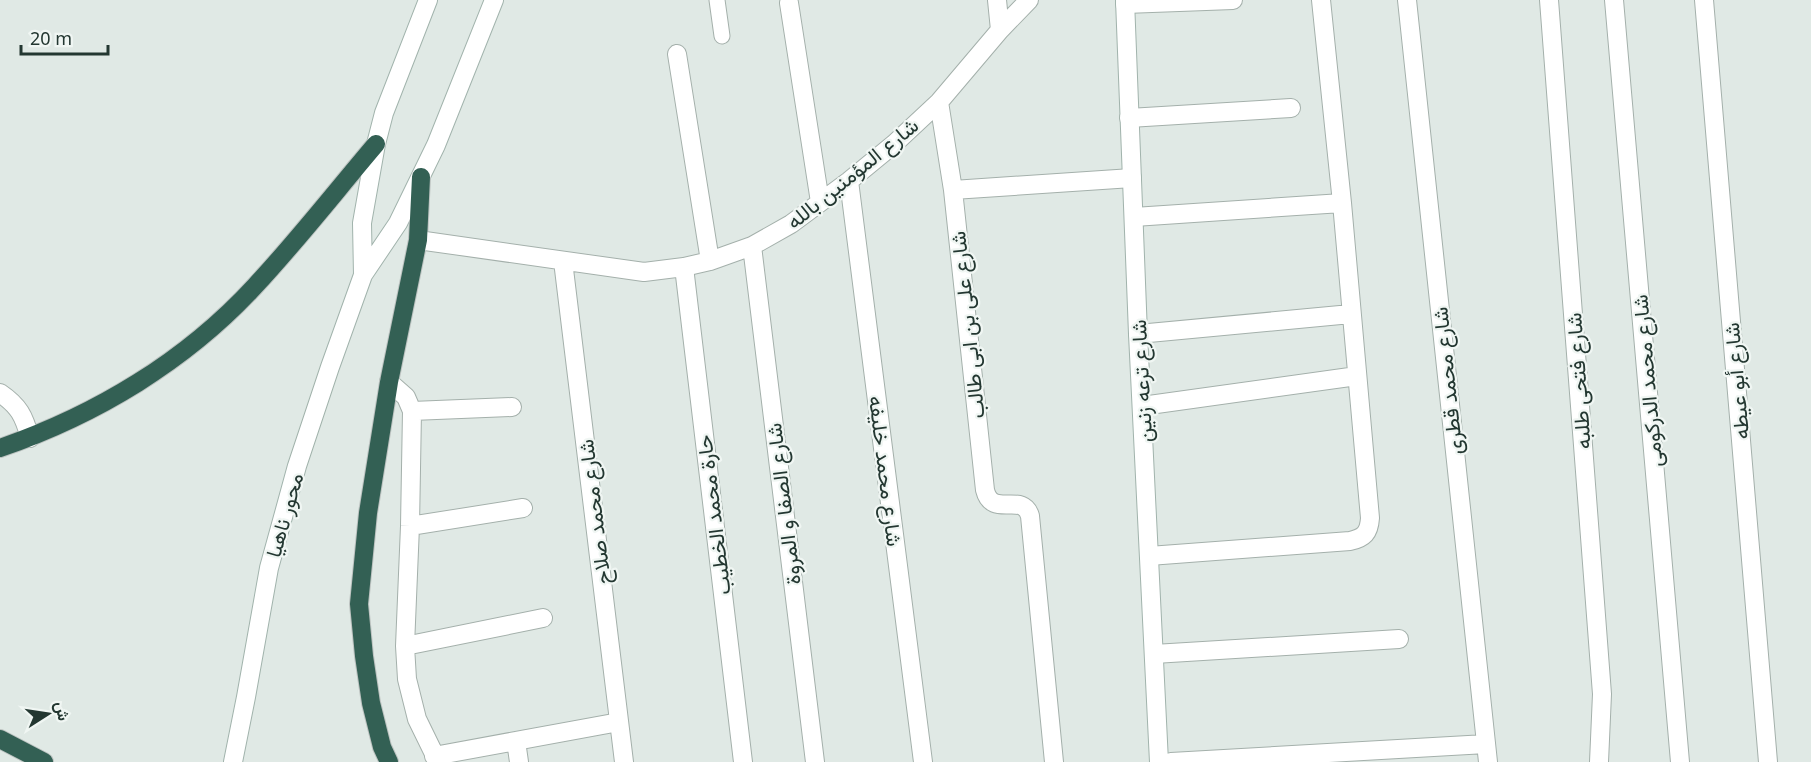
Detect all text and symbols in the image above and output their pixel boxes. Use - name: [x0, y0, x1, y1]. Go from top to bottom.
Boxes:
- scale bar: [21, 18, 108, 56]
- text: 20 m: [30, 26, 72, 50]
- street label: شارع المؤمنين بالله: [780, 111, 925, 236]
- street label: شارع على بن ابى طالب: [943, 230, 992, 420]
- street label: شارع محمد الدركومى: [1626, 293, 1669, 468]
- street label: شارع محمد قطرى: [1425, 306, 1470, 456]
- street label: شارع فتحى طلبه: [1559, 312, 1598, 450]
- street label: شارع ترعه زنين: [1124, 319, 1159, 443]
- street label: شارع أبو عيطه: [1717, 321, 1756, 441]
- street label: شارع محمد خليفه: [862, 394, 909, 548]
- street label: شارع الصفا و المروة: [759, 421, 808, 586]
- street label: حارة محمد الخطيب: [689, 433, 737, 597]
- street label: شارع محمد صلاح: [571, 438, 618, 586]
- street label: محور ناهيا: [259, 469, 309, 561]
- north arrow: [18, 684, 78, 744]
- text: ش: [50, 699, 75, 723]

